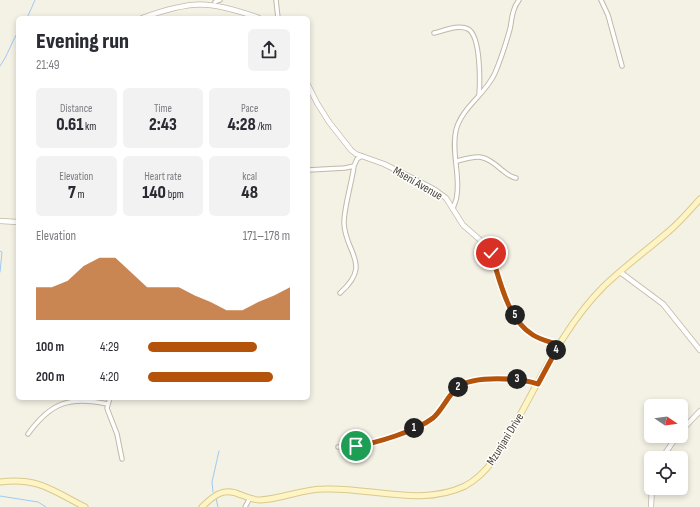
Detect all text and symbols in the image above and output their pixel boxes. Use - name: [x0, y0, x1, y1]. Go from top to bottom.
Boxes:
- text: Evening run: [36, 28, 129, 55]
- button: share: [248, 29, 290, 71]
- text: 21:49: [36, 57, 60, 73]
- text: Distance: [60, 102, 93, 115]
- text: Time: [154, 102, 172, 115]
- text: Pace: [241, 102, 258, 115]
- text: 0.61: [56, 115, 83, 135]
- text: 2:43: [149, 115, 177, 135]
- text: 4:28: [227, 115, 256, 135]
- text: km: [83, 120, 96, 133]
- text: /km: [256, 120, 272, 133]
- street label: Mseni Avenue: [390, 163, 445, 204]
- text: Elevation: [59, 170, 93, 183]
- text: Heart rate: [144, 170, 182, 183]
- text: kcal: [242, 170, 257, 183]
- text: 7: [68, 183, 76, 203]
- text: 140: [142, 183, 166, 203]
- text: 48: [241, 183, 258, 203]
- text: m: [76, 188, 85, 201]
- text: bpm: [166, 188, 184, 201]
- text: Elevation: [36, 228, 76, 244]
- text: 171–178 m: [243, 228, 290, 244]
- pin: [474, 236, 508, 270]
- icon: check: [480, 242, 502, 264]
- pin: 5: [505, 305, 525, 325]
- text: 5: [513, 308, 517, 321]
- text: 100 m: [36, 339, 64, 355]
- text: 4:29: [100, 339, 119, 355]
- pin: 4: [546, 340, 566, 360]
- text: 4: [553, 343, 559, 356]
- text: 200 m: [36, 369, 65, 385]
- text: 4:20: [100, 369, 119, 385]
- pin: 3: [507, 369, 527, 389]
- text: 3: [515, 372, 519, 385]
- pin: 2: [448, 377, 468, 397]
- text: 2: [456, 380, 460, 393]
- north arrow: [644, 399, 688, 443]
- map controls: [644, 399, 688, 495]
- street label: Mzunjani Drive: [484, 410, 527, 468]
- pin: 1: [404, 418, 424, 438]
- text: 1: [412, 421, 416, 434]
- pin: [339, 429, 373, 463]
- icon: arrive: [345, 435, 367, 457]
- button: locate: [644, 451, 688, 495]

